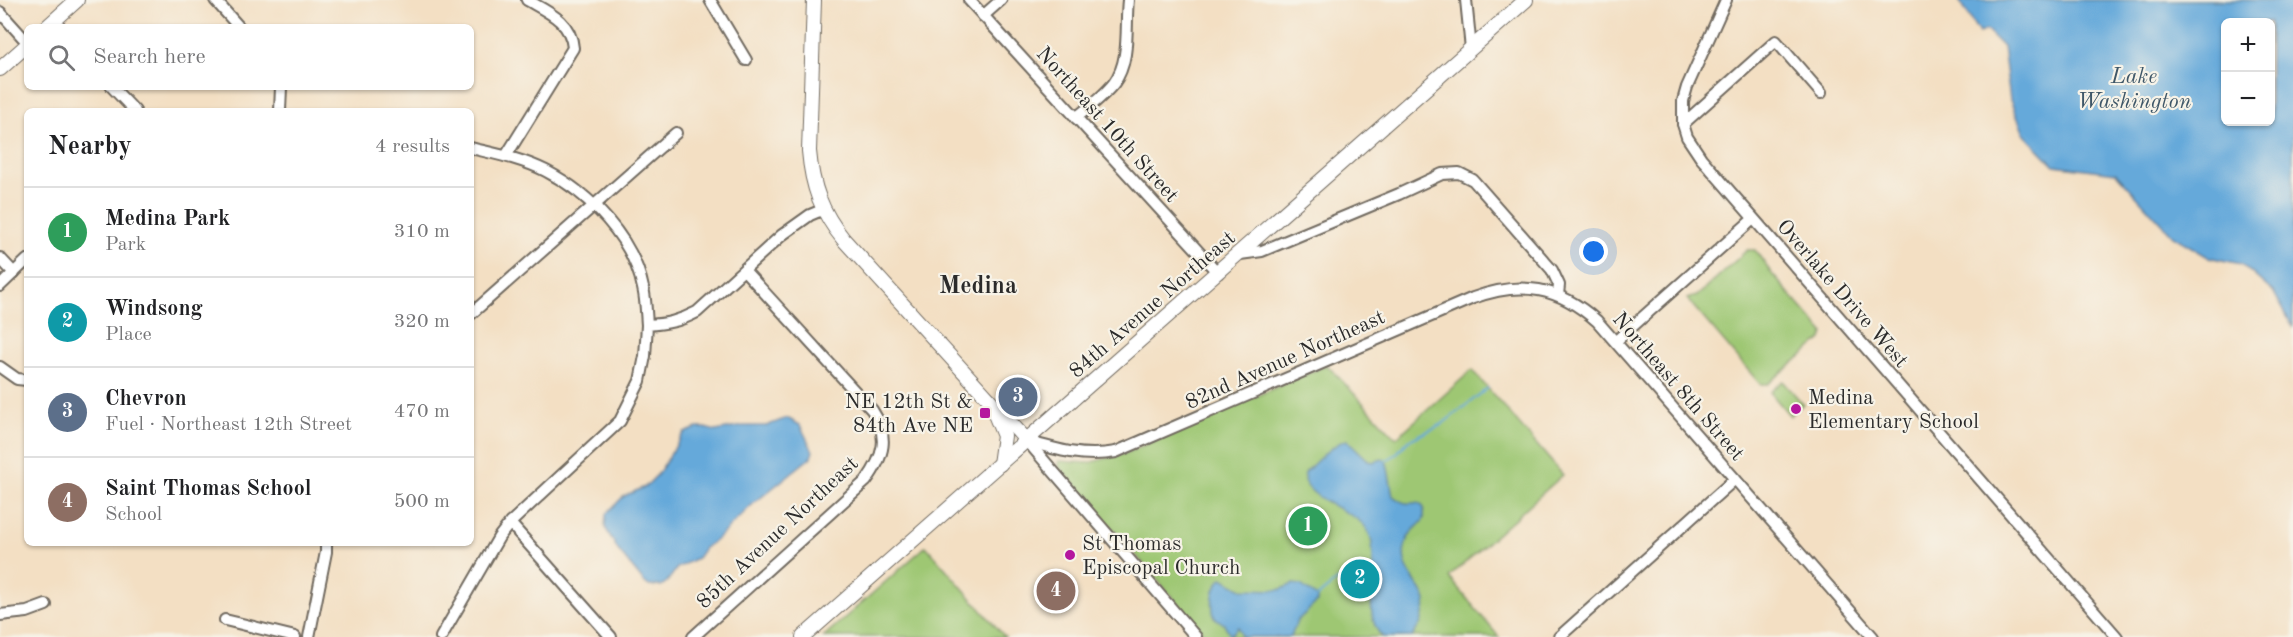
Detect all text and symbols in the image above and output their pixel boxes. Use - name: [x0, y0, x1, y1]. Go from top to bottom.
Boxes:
- map controls: [2221, 18, 2275, 126]
- button: +: [2221, 18, 2275, 72]
- search box: [24, 24, 474, 90]
- icon: search: [45, 41, 78, 74]
- street label: Northeast 10th Street: [1032, 43, 1182, 207]
- text: Search here: [93, 46, 206, 68]
- water label: Lake Washington: [2077, 66, 2192, 113]
- button: −: [2221, 72, 2275, 126]
- text: Nearby: [48, 134, 132, 160]
- text: 4 results: [375, 137, 450, 157]
- text: Medina Park: [105, 208, 230, 230]
- street label: Overlake Drive West: [1772, 216, 1912, 372]
- text: 1: [62, 222, 73, 242]
- text: 310 m: [394, 222, 450, 242]
- street label: 84th Avenue Northeast: [1066, 228, 1240, 383]
- text: Park: [105, 235, 146, 255]
- your location: [1579, 237, 1608, 266]
- district label: Medina: [939, 275, 1017, 299]
- text: Windsong: [105, 298, 203, 320]
- street label: 82nd Avenue Northeast: [1183, 307, 1388, 414]
- street label: Northeast 8th Street: [1608, 309, 1748, 465]
- text: 2: [62, 312, 73, 332]
- text: 320 m: [394, 312, 450, 332]
- text: Place: [105, 325, 152, 345]
- pin: 3: [998, 374, 1038, 420]
- text: Chevron: [105, 388, 187, 410]
- place label: Medina Elementary School: [1808, 388, 1979, 433]
- place label: NE 12th St & 84th Ave NE: [845, 392, 973, 437]
- text: 3: [62, 402, 73, 422]
- text: 470 m: [394, 402, 450, 422]
- marker: Medina Elementary School: [1789, 402, 1803, 416]
- marker: NE 12th St & 84th Ave NE: [978, 406, 992, 420]
- text: Fuel · Northeast 12th Street: [105, 415, 352, 435]
- street label: 85th Avenue Northeast: [693, 453, 863, 613]
- text: Saint Thomas School: [105, 478, 312, 500]
- text: 4: [62, 492, 73, 512]
- text: 500 m: [394, 492, 450, 512]
- pin: 1: [1288, 504, 1328, 548]
- text: School: [105, 505, 162, 525]
- place label: St Thomas Episcopal Church: [1082, 534, 1240, 579]
- marker: St Thomas Episcopal Church: [1063, 548, 1077, 562]
- pin: 2: [1340, 556, 1380, 602]
- pin: 4: [1036, 568, 1076, 614]

